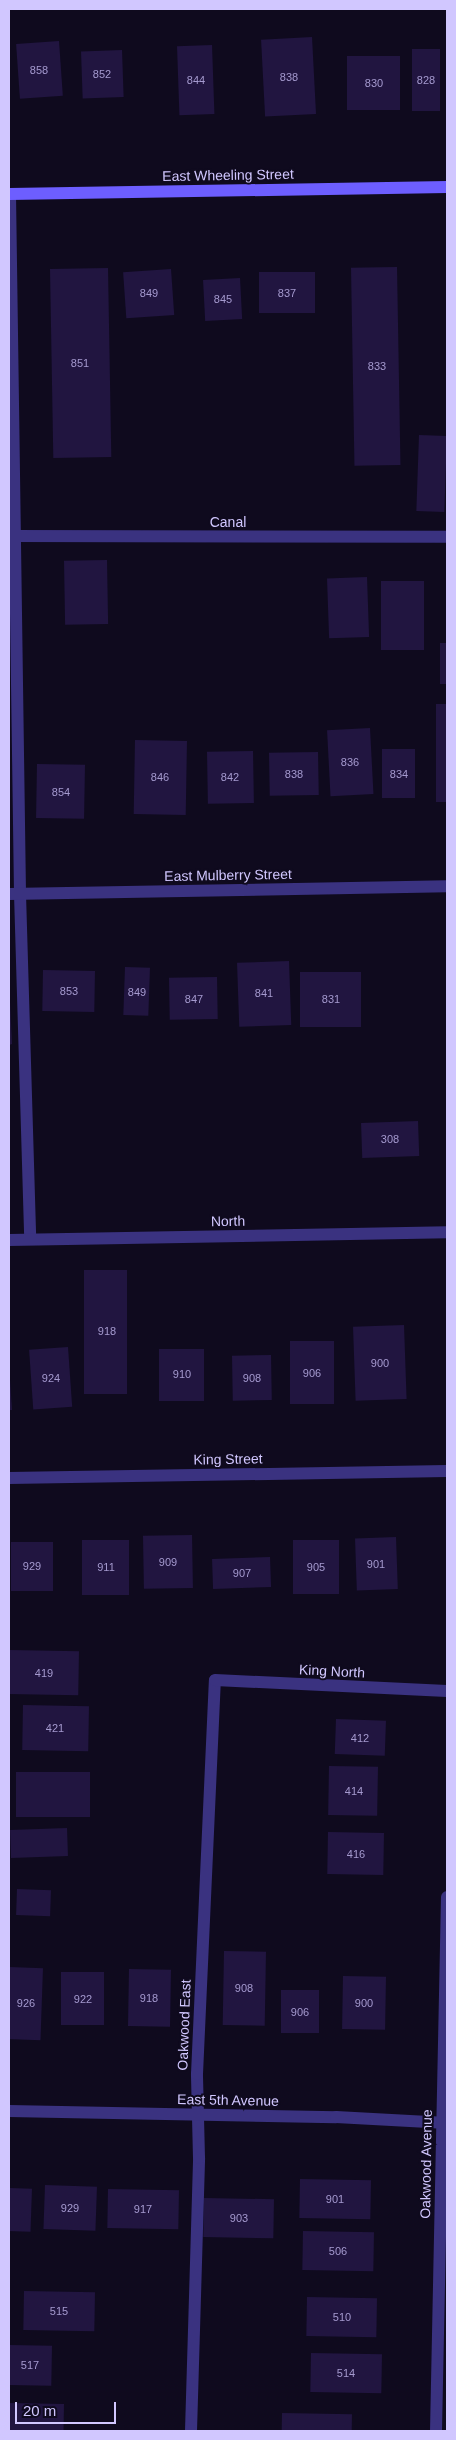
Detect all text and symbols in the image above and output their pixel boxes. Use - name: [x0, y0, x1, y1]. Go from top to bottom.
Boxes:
- house number: 858: [30, 63, 48, 77]
- house number: 852: [93, 67, 111, 81]
- house number: 838: [280, 70, 298, 84]
- house number: 844: [187, 73, 205, 87]
- house number: 828: [417, 73, 435, 87]
- house number: 830: [365, 76, 383, 90]
- street label: East Wheeling Street: [162, 165, 294, 185]
- house number: 849: [140, 286, 158, 300]
- house number: 837: [278, 286, 296, 300]
- house number: 845: [214, 292, 232, 306]
- house number: 851: [71, 356, 89, 370]
- house number: 833: [368, 359, 386, 373]
- street label: Canal: [210, 514, 246, 530]
- house number: 836: [341, 755, 359, 769]
- house number: 838: [285, 767, 303, 781]
- house number: 834: [390, 767, 408, 781]
- house number: 846: [151, 770, 169, 784]
- house number: 842: [221, 770, 239, 784]
- house number: 854: [52, 785, 70, 799]
- street label: East Mulberry Street: [164, 865, 292, 885]
- house number: 853: [60, 984, 78, 998]
- house number: 849: [128, 985, 146, 999]
- house number: 841: [255, 986, 273, 1000]
- house number: 847: [185, 992, 203, 1006]
- house number: 831: [322, 992, 340, 1006]
- house number: 308: [381, 1132, 399, 1146]
- street label: North: [211, 1212, 245, 1230]
- house number: 918: [98, 1324, 116, 1338]
- house number: 900: [371, 1356, 389, 1370]
- house number: 906: [303, 1366, 321, 1380]
- house number: 910: [173, 1367, 191, 1381]
- house number: 924: [42, 1371, 60, 1385]
- house number: 908: [243, 1371, 261, 1385]
- street label: King Street: [193, 1450, 263, 1468]
- house number: 909: [159, 1555, 177, 1569]
- house number: 901: [367, 1557, 385, 1571]
- house number: 929: [23, 1559, 41, 1573]
- house number: 911: [97, 1560, 115, 1574]
- house number: 905: [307, 1560, 325, 1574]
- house number: 907: [233, 1566, 251, 1580]
- street label: King North: [299, 1661, 365, 1681]
- house number: 419: [35, 1666, 53, 1680]
- house number: 421: [46, 1721, 64, 1735]
- house number: 412: [351, 1731, 369, 1745]
- house number: 414: [345, 1784, 363, 1798]
- house number: 416: [347, 1847, 365, 1861]
- street label: Oakwood East: [174, 1979, 194, 2071]
- house number: 908: [235, 1981, 253, 1995]
- house number: 918: [140, 1991, 158, 2005]
- house number: 922: [74, 1992, 92, 2006]
- house number: 926: [17, 1996, 35, 2010]
- house number: 900: [355, 1996, 373, 2010]
- house number: 906: [291, 2005, 309, 2019]
- street label: East 5th Avenue: [177, 2091, 279, 2109]
- street label: Oakwood Avenue: [417, 2109, 435, 2219]
- house number: 901: [326, 2192, 344, 2206]
- house number: 929: [61, 2201, 79, 2215]
- house number: 917: [134, 2202, 152, 2216]
- house number: 903: [230, 2211, 248, 2225]
- house number: 506: [329, 2244, 347, 2258]
- house number: 515: [50, 2304, 68, 2318]
- house number: 510: [333, 2310, 351, 2324]
- house number: 517: [21, 2358, 39, 2372]
- house number: 514: [337, 2366, 355, 2380]
- scale bar: [18, 2392, 119, 2424]
- text: 20 m: [23, 2402, 56, 2419]

